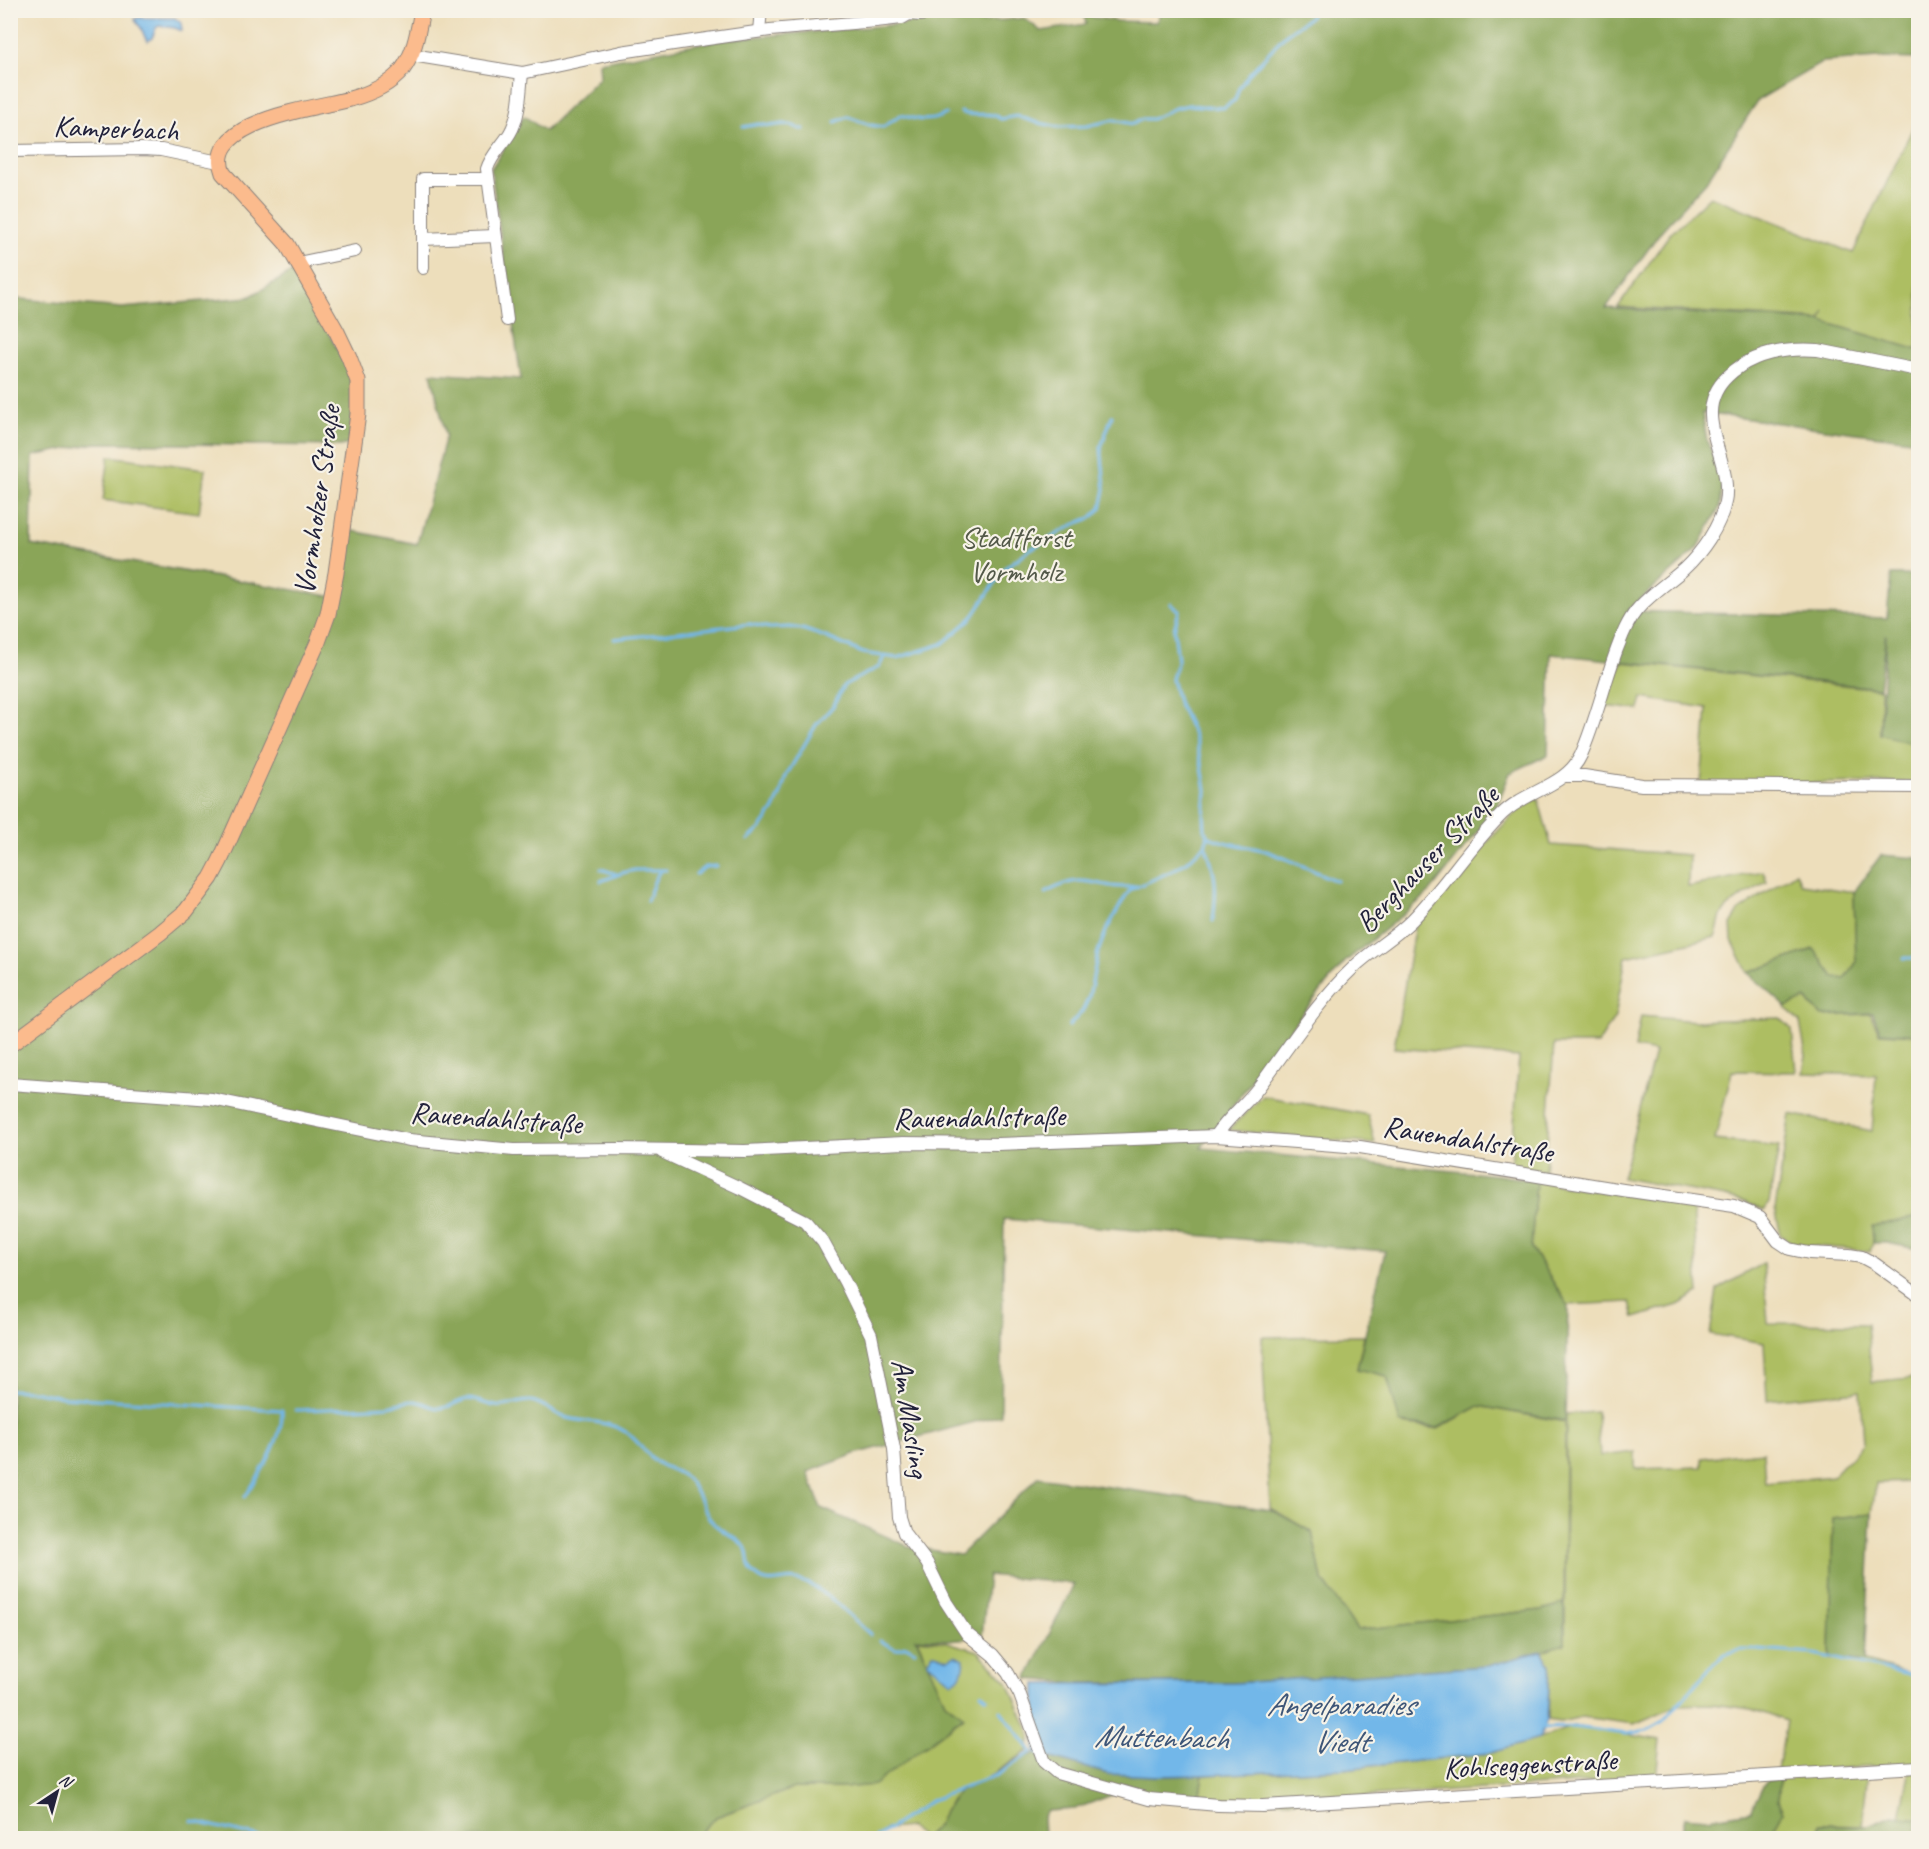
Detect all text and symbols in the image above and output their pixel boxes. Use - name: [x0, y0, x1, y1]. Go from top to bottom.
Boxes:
- street label: Kamperbach: [53, 107, 180, 149]
- street label: Vormholzer Straße: [285, 401, 349, 597]
- park label: Stadtforst Vormholz: [961, 518, 1074, 590]
- street label: Berghauser Straße: [1347, 776, 1508, 941]
- street label: Rauendahlstraße: [409, 1093, 585, 1143]
- street label: Rauendahlstraße: [893, 1096, 1067, 1137]
- street label: Rauendahlstraße: [1380, 1107, 1558, 1172]
- street label: Am Masling: [883, 1356, 939, 1482]
- water label: Angelparadies Viedt: [1267, 1684, 1419, 1762]
- water label: Muttenbach: [1094, 1715, 1230, 1759]
- street label: Kohlseggenstraße: [1442, 1740, 1620, 1788]
- north arrow: [27, 1762, 87, 1822]
- text: N: [55, 1770, 78, 1793]

